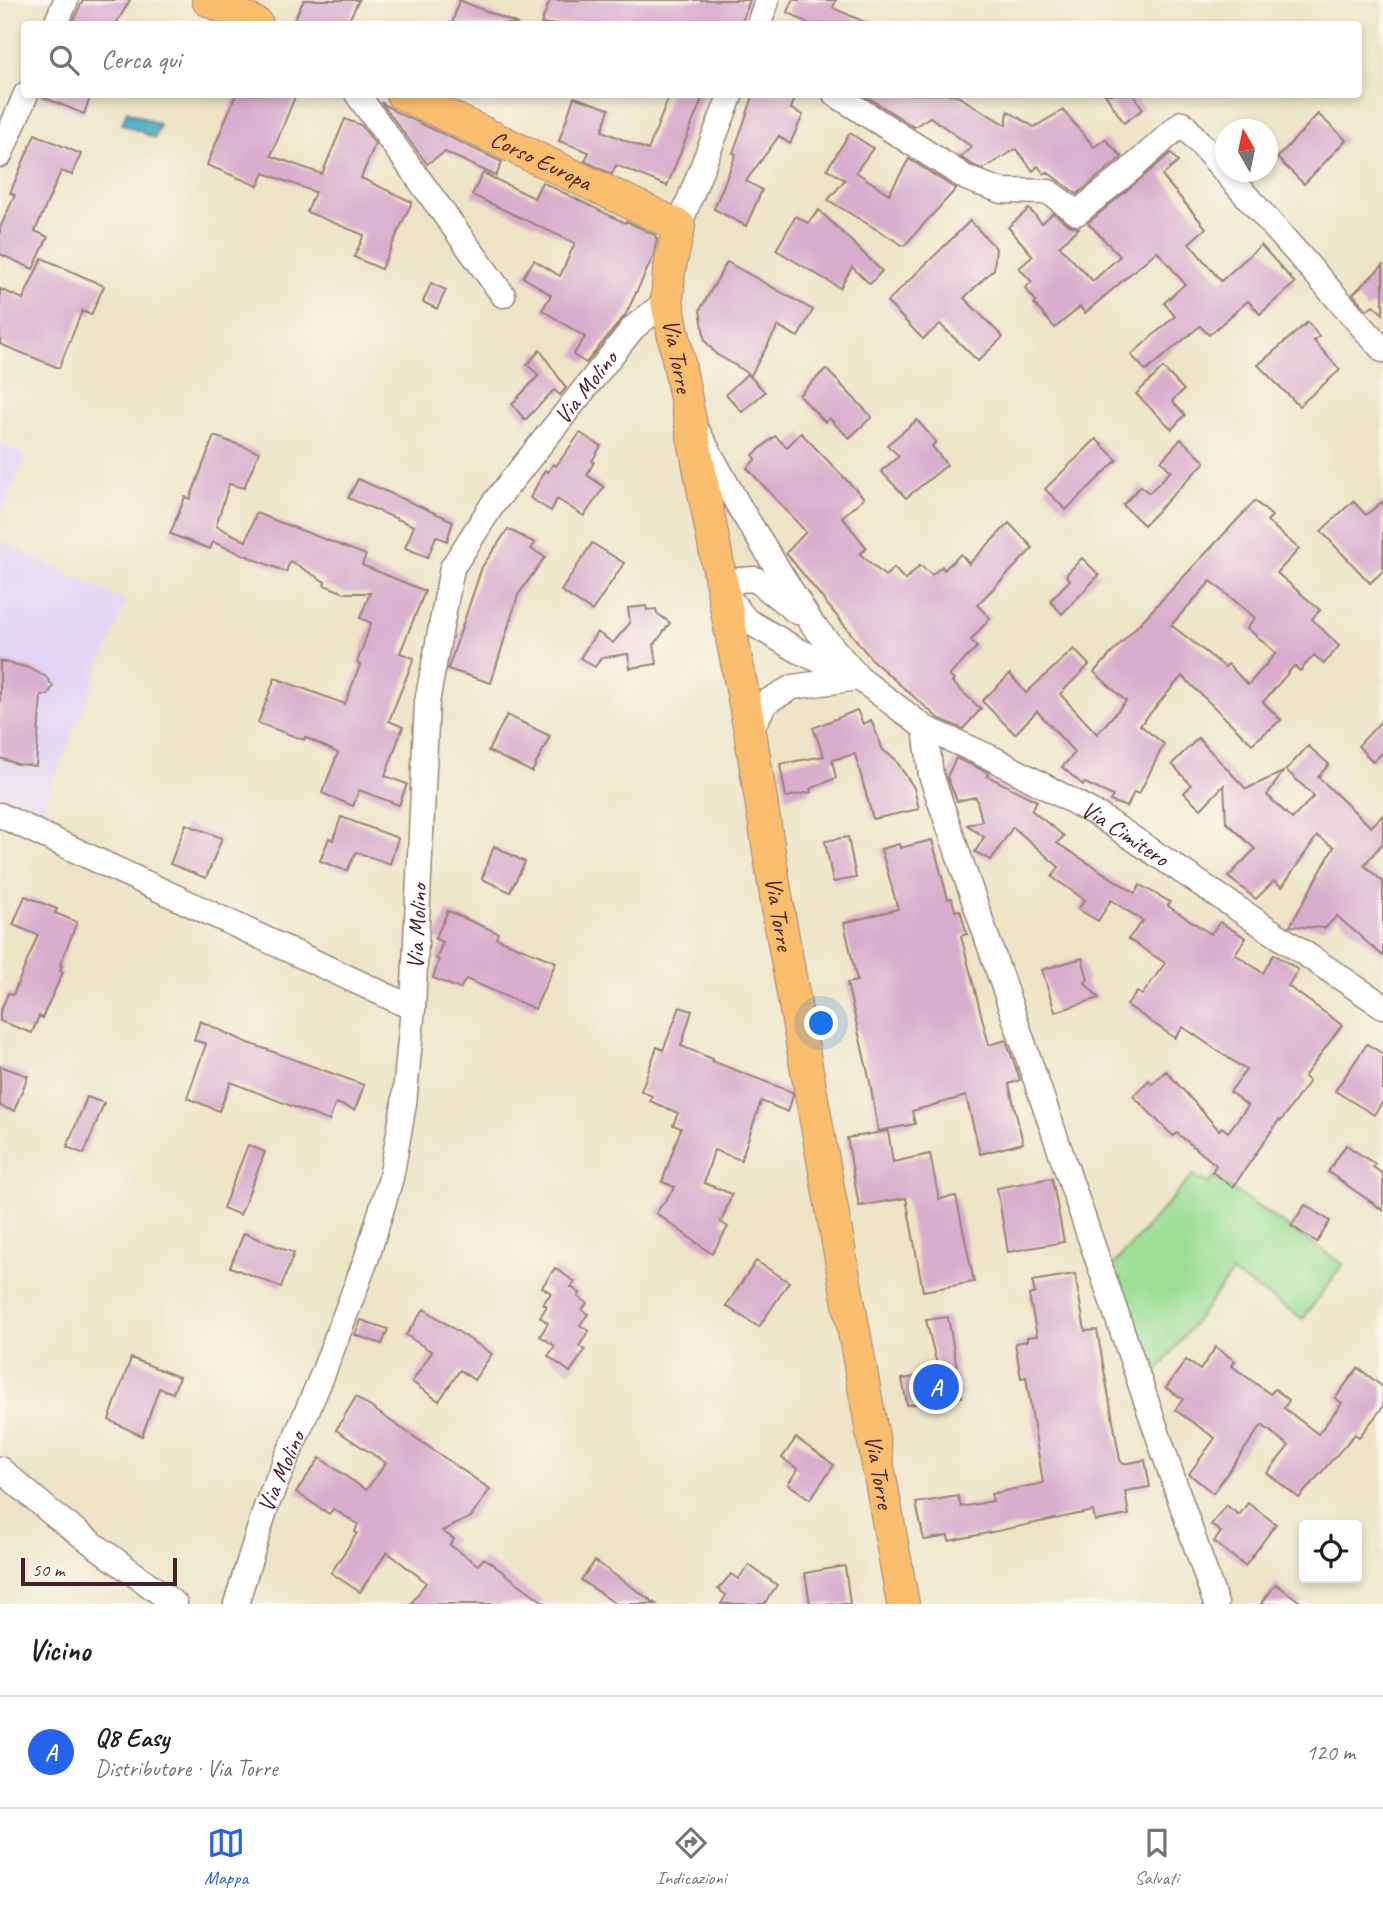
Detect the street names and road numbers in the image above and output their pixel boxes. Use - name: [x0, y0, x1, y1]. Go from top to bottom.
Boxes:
- street label: Corso Europa: [486, 123, 598, 198]
- street label: Via Torre: [656, 317, 700, 397]
- street label: Via Molino: [547, 343, 626, 430]
- street label: Via Cimitero: [1076, 794, 1176, 874]
- street label: Via Torre: [758, 875, 800, 955]
- street label: Via Molino: [400, 881, 434, 970]
- street label: Via Molino: [250, 1424, 313, 1515]
- street label: Via Torre: [858, 1433, 901, 1513]

